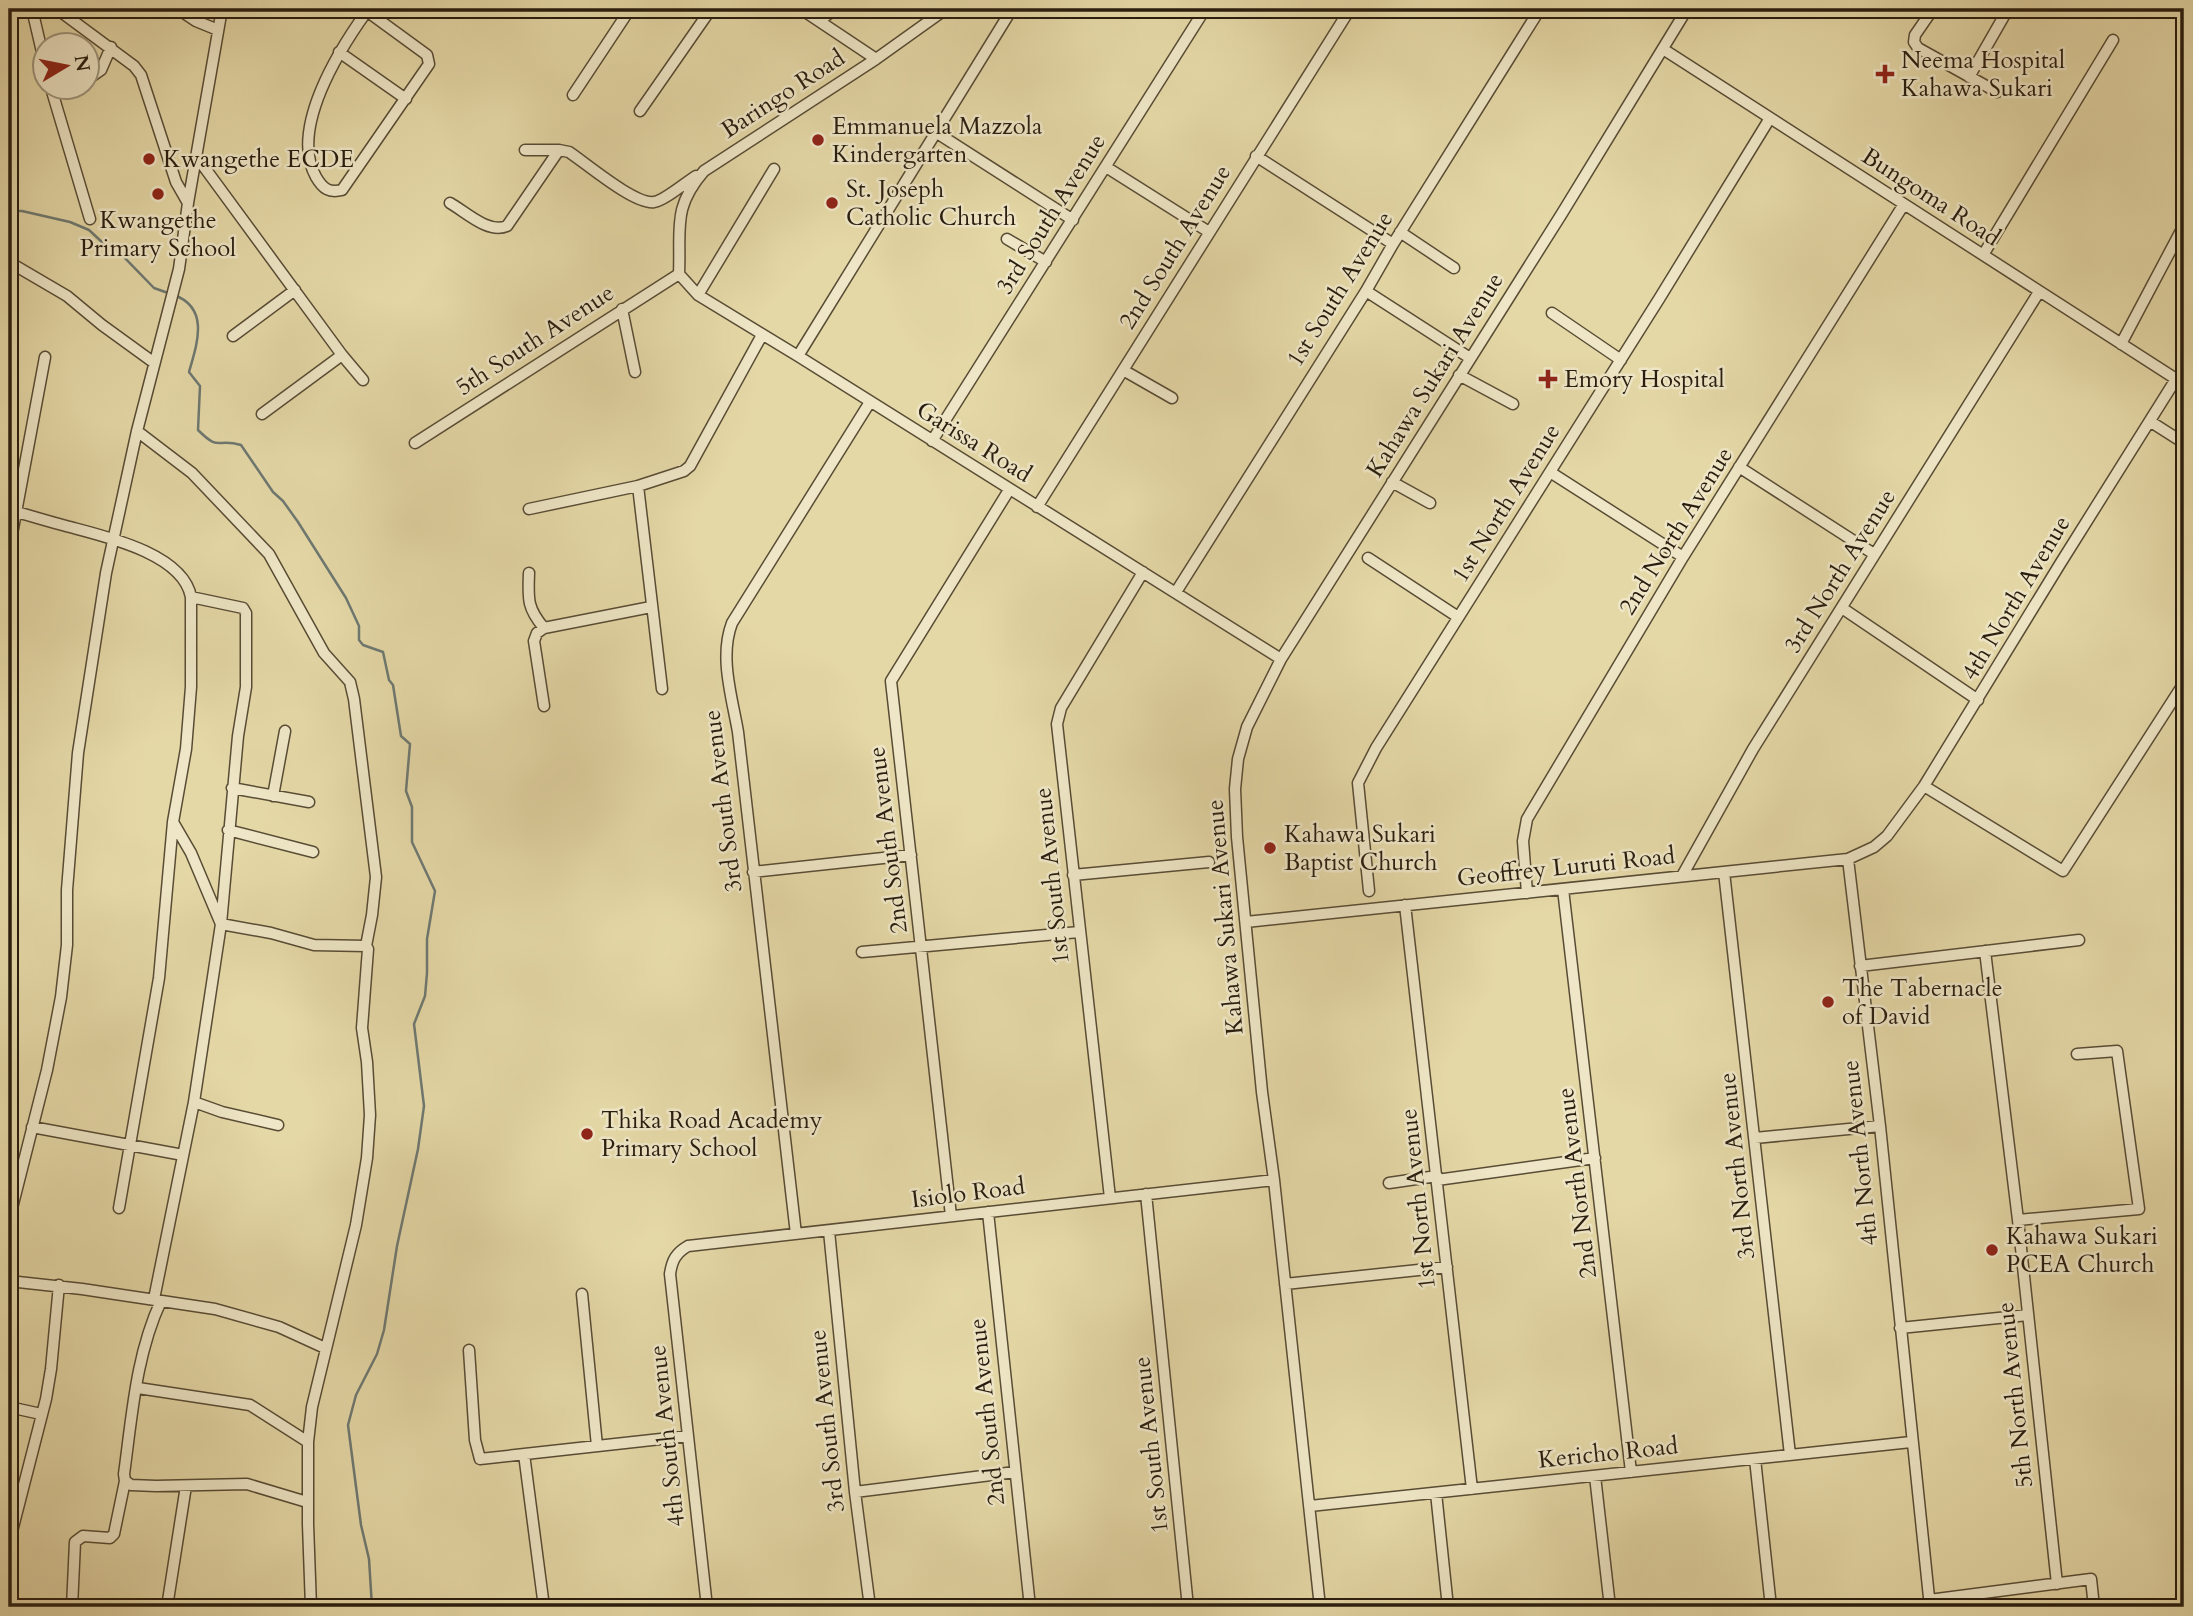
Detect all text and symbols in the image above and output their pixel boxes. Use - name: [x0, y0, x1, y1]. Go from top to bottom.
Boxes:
- north arrow: [32, 32, 102, 102]
- street label: Baringo Road: [715, 42, 851, 146]
- place label: Neema Hospital Kahawa Sukari: [1901, 44, 2065, 105]
- text: N: [68, 53, 96, 74]
- marker: Neema Hospital Kahawa Sukari: [1875, 64, 1895, 84]
- place label: Emmanuela Mazzola Kindergarten: [832, 110, 1043, 171]
- street label: 3rd South Avenue: [988, 127, 1114, 301]
- marker: Emmanuela Mazzola Kindergarten: [810, 132, 826, 148]
- street label: Bungoma Road: [1855, 140, 2007, 254]
- place label: Kwangethe ECDE: [163, 143, 354, 176]
- marker: Kwangethe ECDE: [141, 151, 157, 167]
- street label: 2nd South Avenue: [1111, 158, 1239, 336]
- place label: St. Joseph Catholic Church: [846, 173, 1016, 234]
- marker: Kwangethe Primary School: [150, 186, 166, 202]
- marker: St. Joseph Catholic Church: [824, 195, 840, 211]
- place label: Kwangethe Primary School: [80, 204, 236, 265]
- street label: 1st South Avenue: [1279, 205, 1401, 373]
- street label: Kahawa Sukari Avenue: [1358, 266, 1512, 484]
- street label: 5th South Avenue: [449, 276, 621, 404]
- place label: Emory Hospital: [1564, 363, 1725, 396]
- marker: Emory Hospital: [1538, 369, 1558, 389]
- street label: Garissa Road: [910, 393, 1038, 491]
- street label: 1st North Avenue: [1444, 417, 1568, 589]
- street label: 2nd North Avenue: [1611, 441, 1741, 621]
- street label: 3rd North Avenue: [1776, 483, 1904, 659]
- street label: 4th North Avenue: [1954, 509, 2078, 687]
- street label: 3rd South Avenue: [695, 708, 751, 894]
- street label: 2nd South Avenue: [860, 745, 916, 935]
- street label: 1st South Avenue: [1026, 786, 1078, 966]
- street label: Kahawa Sukari Avenue: [1198, 798, 1252, 1036]
- place label: Kahawa Sukari Baptist Church: [1284, 818, 1437, 879]
- street label: Geoffrey Luruti Road: [1455, 839, 1677, 895]
- marker: Kahawa Sukari Baptist Church: [1262, 840, 1278, 856]
- place label: The Tabernacle of David: [1842, 972, 2003, 1033]
- marker: The Tabernacle of David: [1820, 994, 1836, 1010]
- street label: 4th North Avenue: [1834, 1058, 1886, 1248]
- street label: 3rd North Avenue: [1711, 1071, 1763, 1261]
- street label: 2nd North Avenue: [1549, 1086, 1605, 1280]
- place label: Thika Road Academy Primary School: [601, 1104, 823, 1165]
- street label: 1st North Avenue: [1392, 1107, 1444, 1291]
- marker: Thika Road Academy Primary School: [579, 1126, 595, 1142]
- street label: Isiolo Road: [909, 1170, 1027, 1216]
- place label: Kahawa Sukari PCEA Church: [2006, 1220, 2158, 1281]
- marker: Kahawa Sukari PCEA Church: [1984, 1242, 2000, 1258]
- street label: 5th North Avenue: [1989, 1300, 2041, 1490]
- street label: 2nd South Avenue: [961, 1317, 1013, 1507]
- street label: 3rd South Avenue: [801, 1328, 853, 1514]
- street label: 4th South Avenue: [641, 1343, 693, 1529]
- street label: 1st South Avenue: [1125, 1355, 1177, 1535]
- street label: Kericho Road: [1536, 1429, 1680, 1477]

